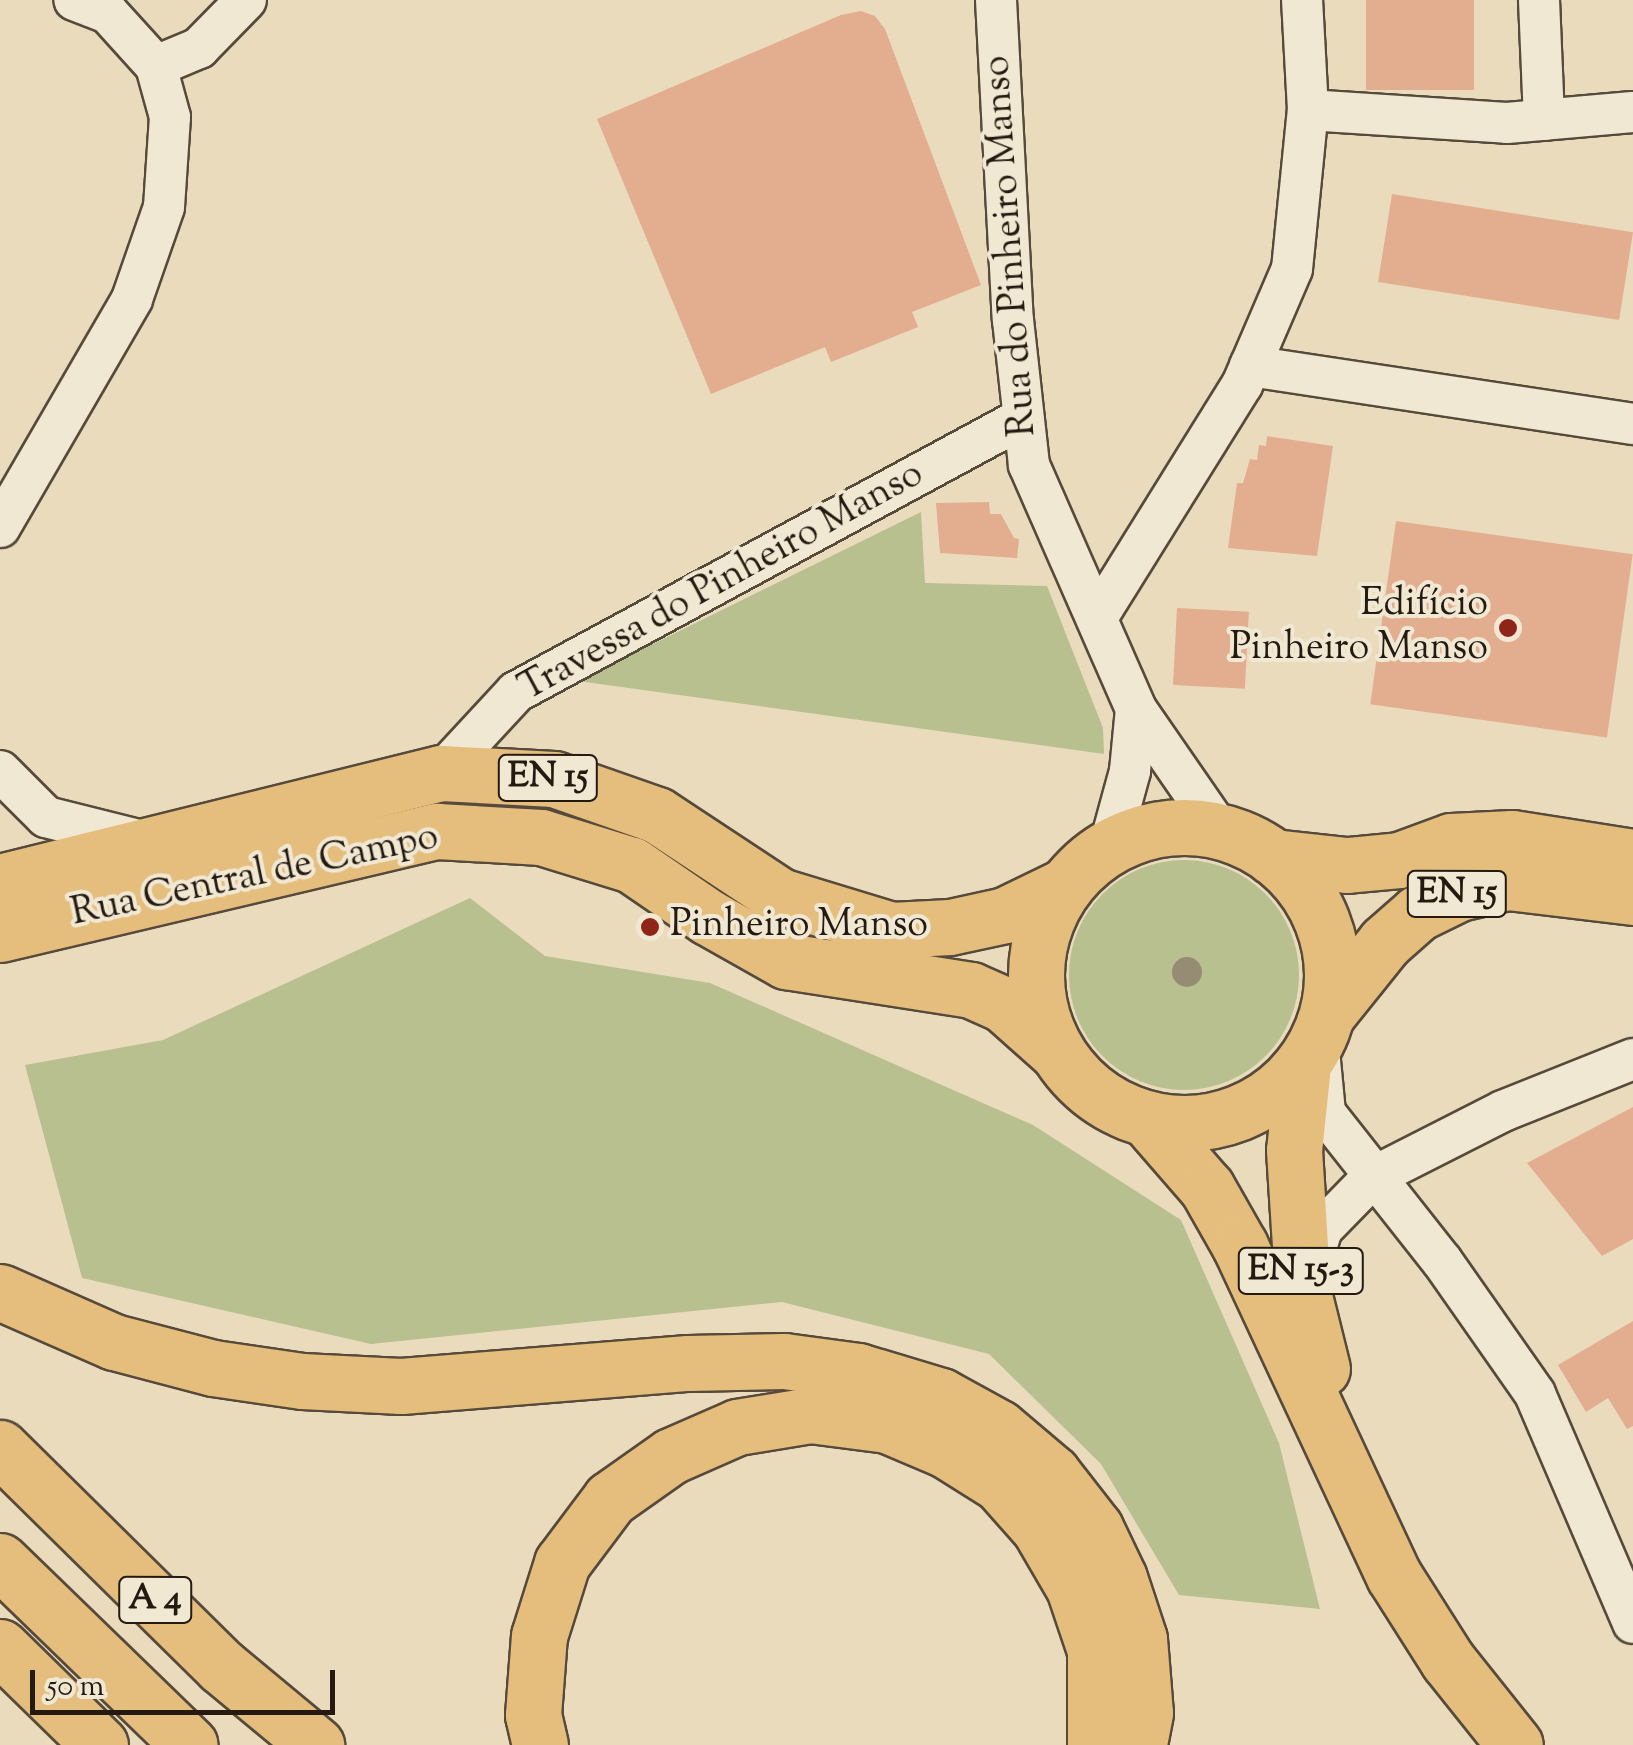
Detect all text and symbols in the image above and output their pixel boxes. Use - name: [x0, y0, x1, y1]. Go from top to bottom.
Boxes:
- street label: Rua do Pinheiro Manso: [976, 54, 1048, 438]
- street label: Travessa do Pinheiro Manso: [512, 453, 932, 713]
- place label: Edifício Pinheiro Manso: [1230, 583, 1488, 672]
- marker: Edifício Pinheiro Manso: [1497, 617, 1519, 639]
- road number: EN 15: [496, 748, 600, 808]
- street label: Rua Central de Campo: [67, 816, 443, 938]
- road number: EN 15: [1404, 864, 1510, 924]
- place label: Pinheiro Manso: [670, 904, 928, 950]
- marker: Pinheiro Manso: [639, 916, 661, 938]
- road number: EN 15-3: [1236, 1241, 1366, 1301]
- road number: A 4: [118, 1570, 192, 1630]
- scale bar: [35, 1650, 340, 1712]
- text: 50 m: [47, 1666, 104, 1709]

